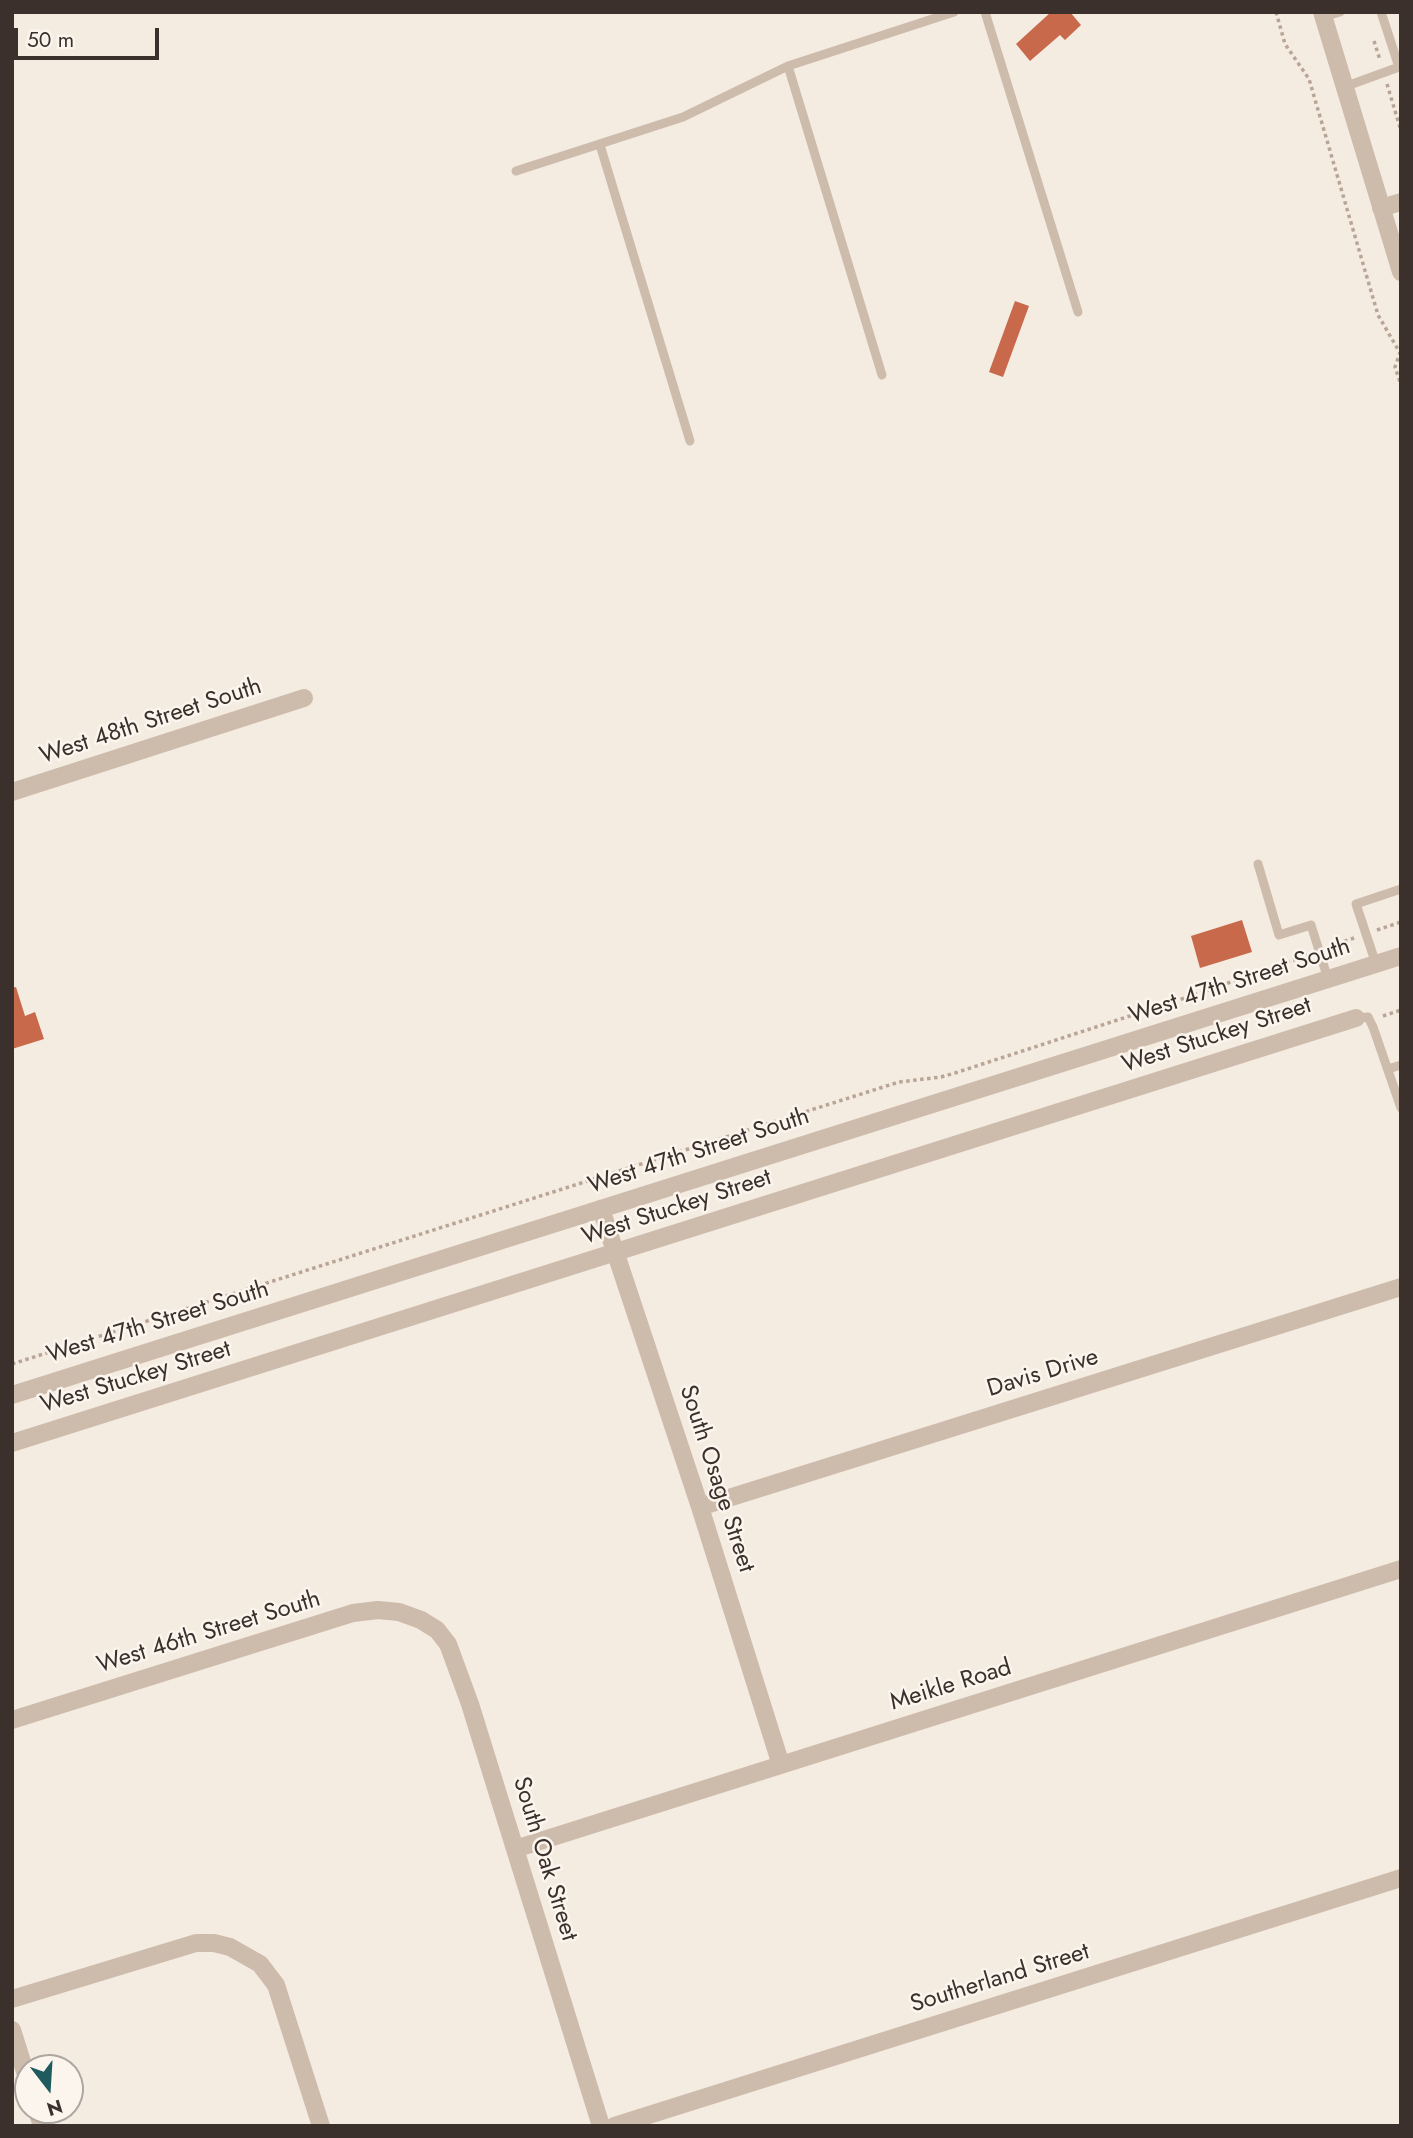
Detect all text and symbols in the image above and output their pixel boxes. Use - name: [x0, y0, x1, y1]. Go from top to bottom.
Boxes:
- scale bar: [18, 14, 163, 58]
- text: 50 m: [27, 25, 74, 55]
- street label: West 48th Street South: [37, 673, 265, 771]
- street label: West 47th Street South: [1126, 933, 1354, 1031]
- street label: West Stuckey Street: [1119, 992, 1315, 1080]
- street label: West 47th Street South: [585, 1103, 813, 1201]
- street label: West Stuckey Street: [579, 1164, 775, 1252]
- street label: West 47th Street South: [43, 1276, 273, 1370]
- street label: West Stuckey Street: [38, 1335, 234, 1421]
- street label: Davis Drive: [984, 1343, 1102, 1405]
- street label: South Osage Street: [672, 1382, 760, 1576]
- street label: West 46th Street South: [94, 1585, 324, 1681]
- street label: Meikle Road: [887, 1654, 1015, 1718]
- street label: South Oak Street: [505, 1774, 583, 1944]
- street label: Southerland Street: [907, 1938, 1093, 2020]
- north arrow: [14, 2054, 84, 2124]
- text: N: [44, 2093, 66, 2123]

